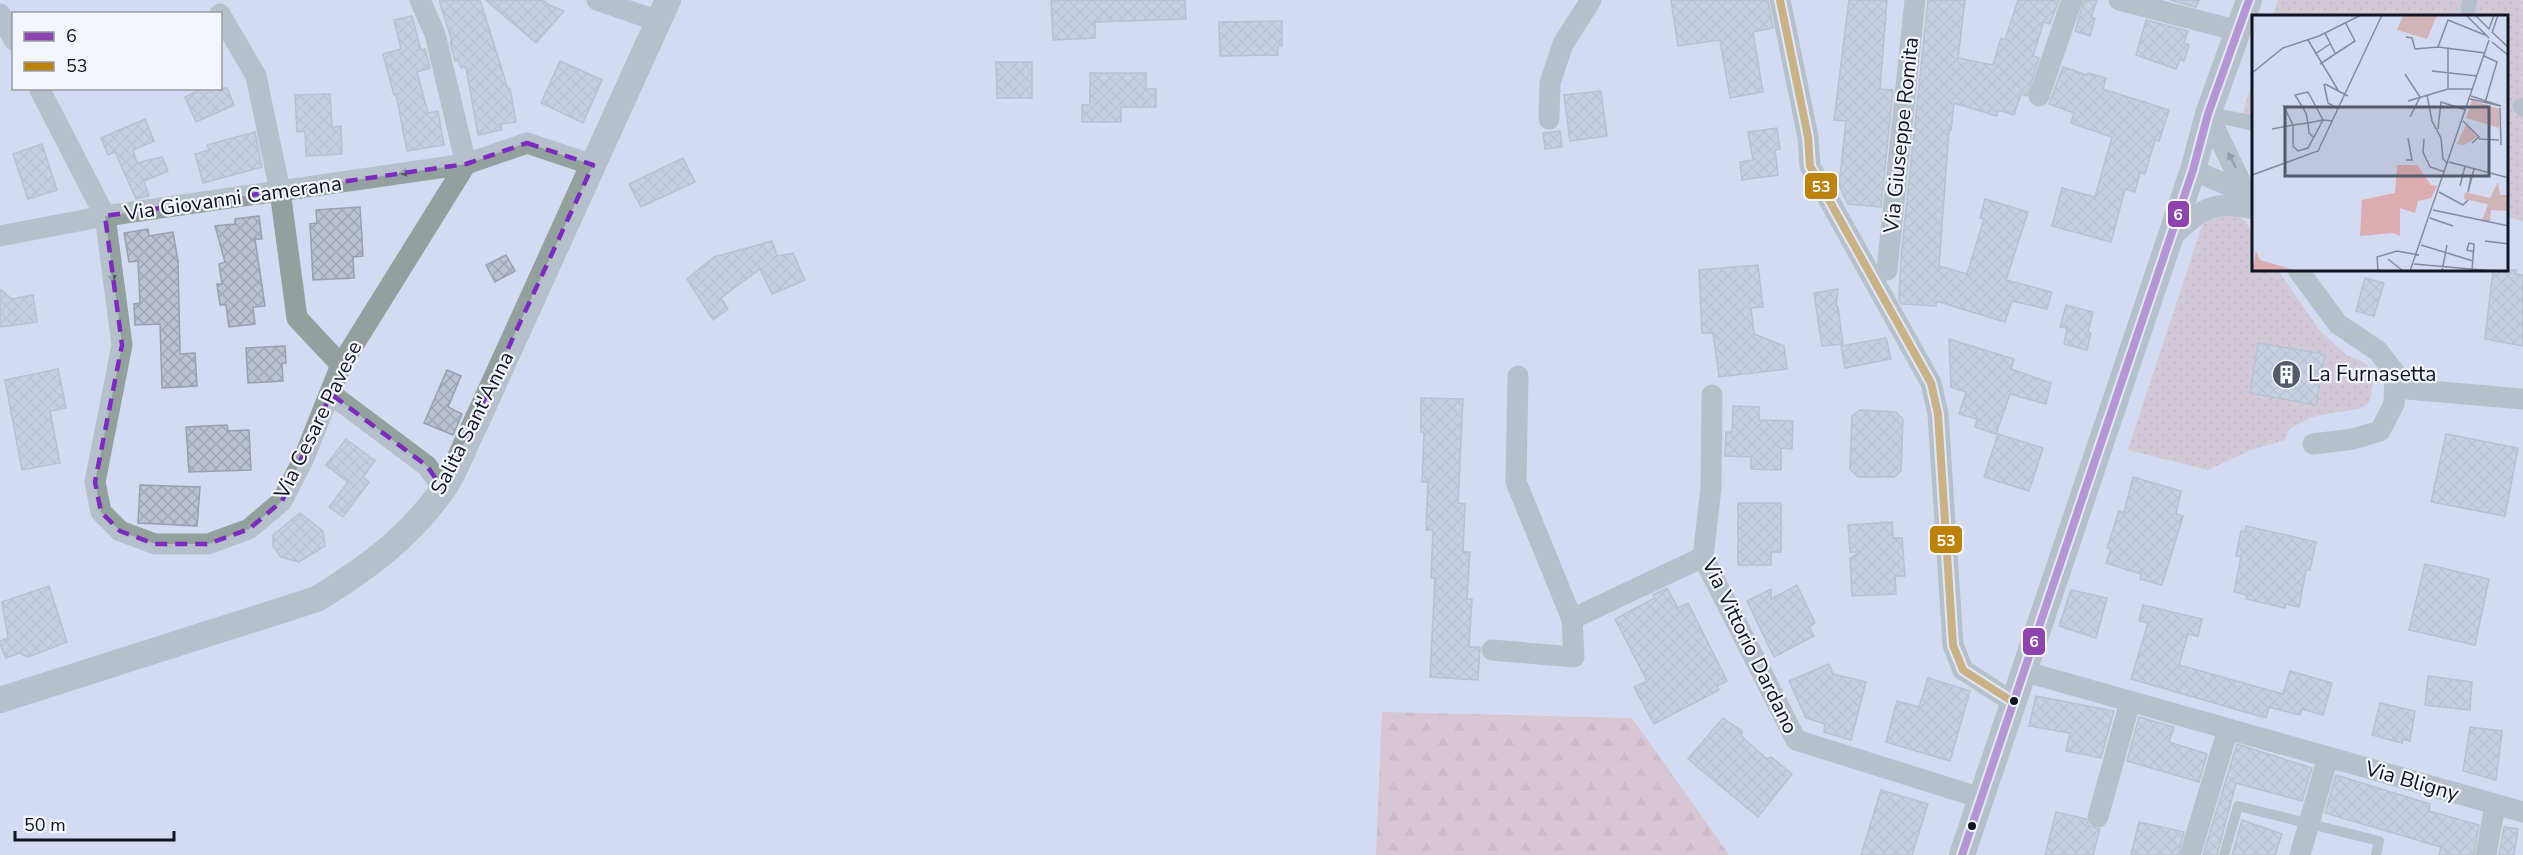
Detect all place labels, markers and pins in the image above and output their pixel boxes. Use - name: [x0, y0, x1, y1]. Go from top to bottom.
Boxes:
- building icon: La Furnasetta: [2271, 358, 2303, 390]
- place label: La Furnasetta: [2308, 360, 2436, 388]
- unlabelled marker: [2008, 695, 2020, 707]
- unlabelled marker: [1966, 820, 1978, 832]

